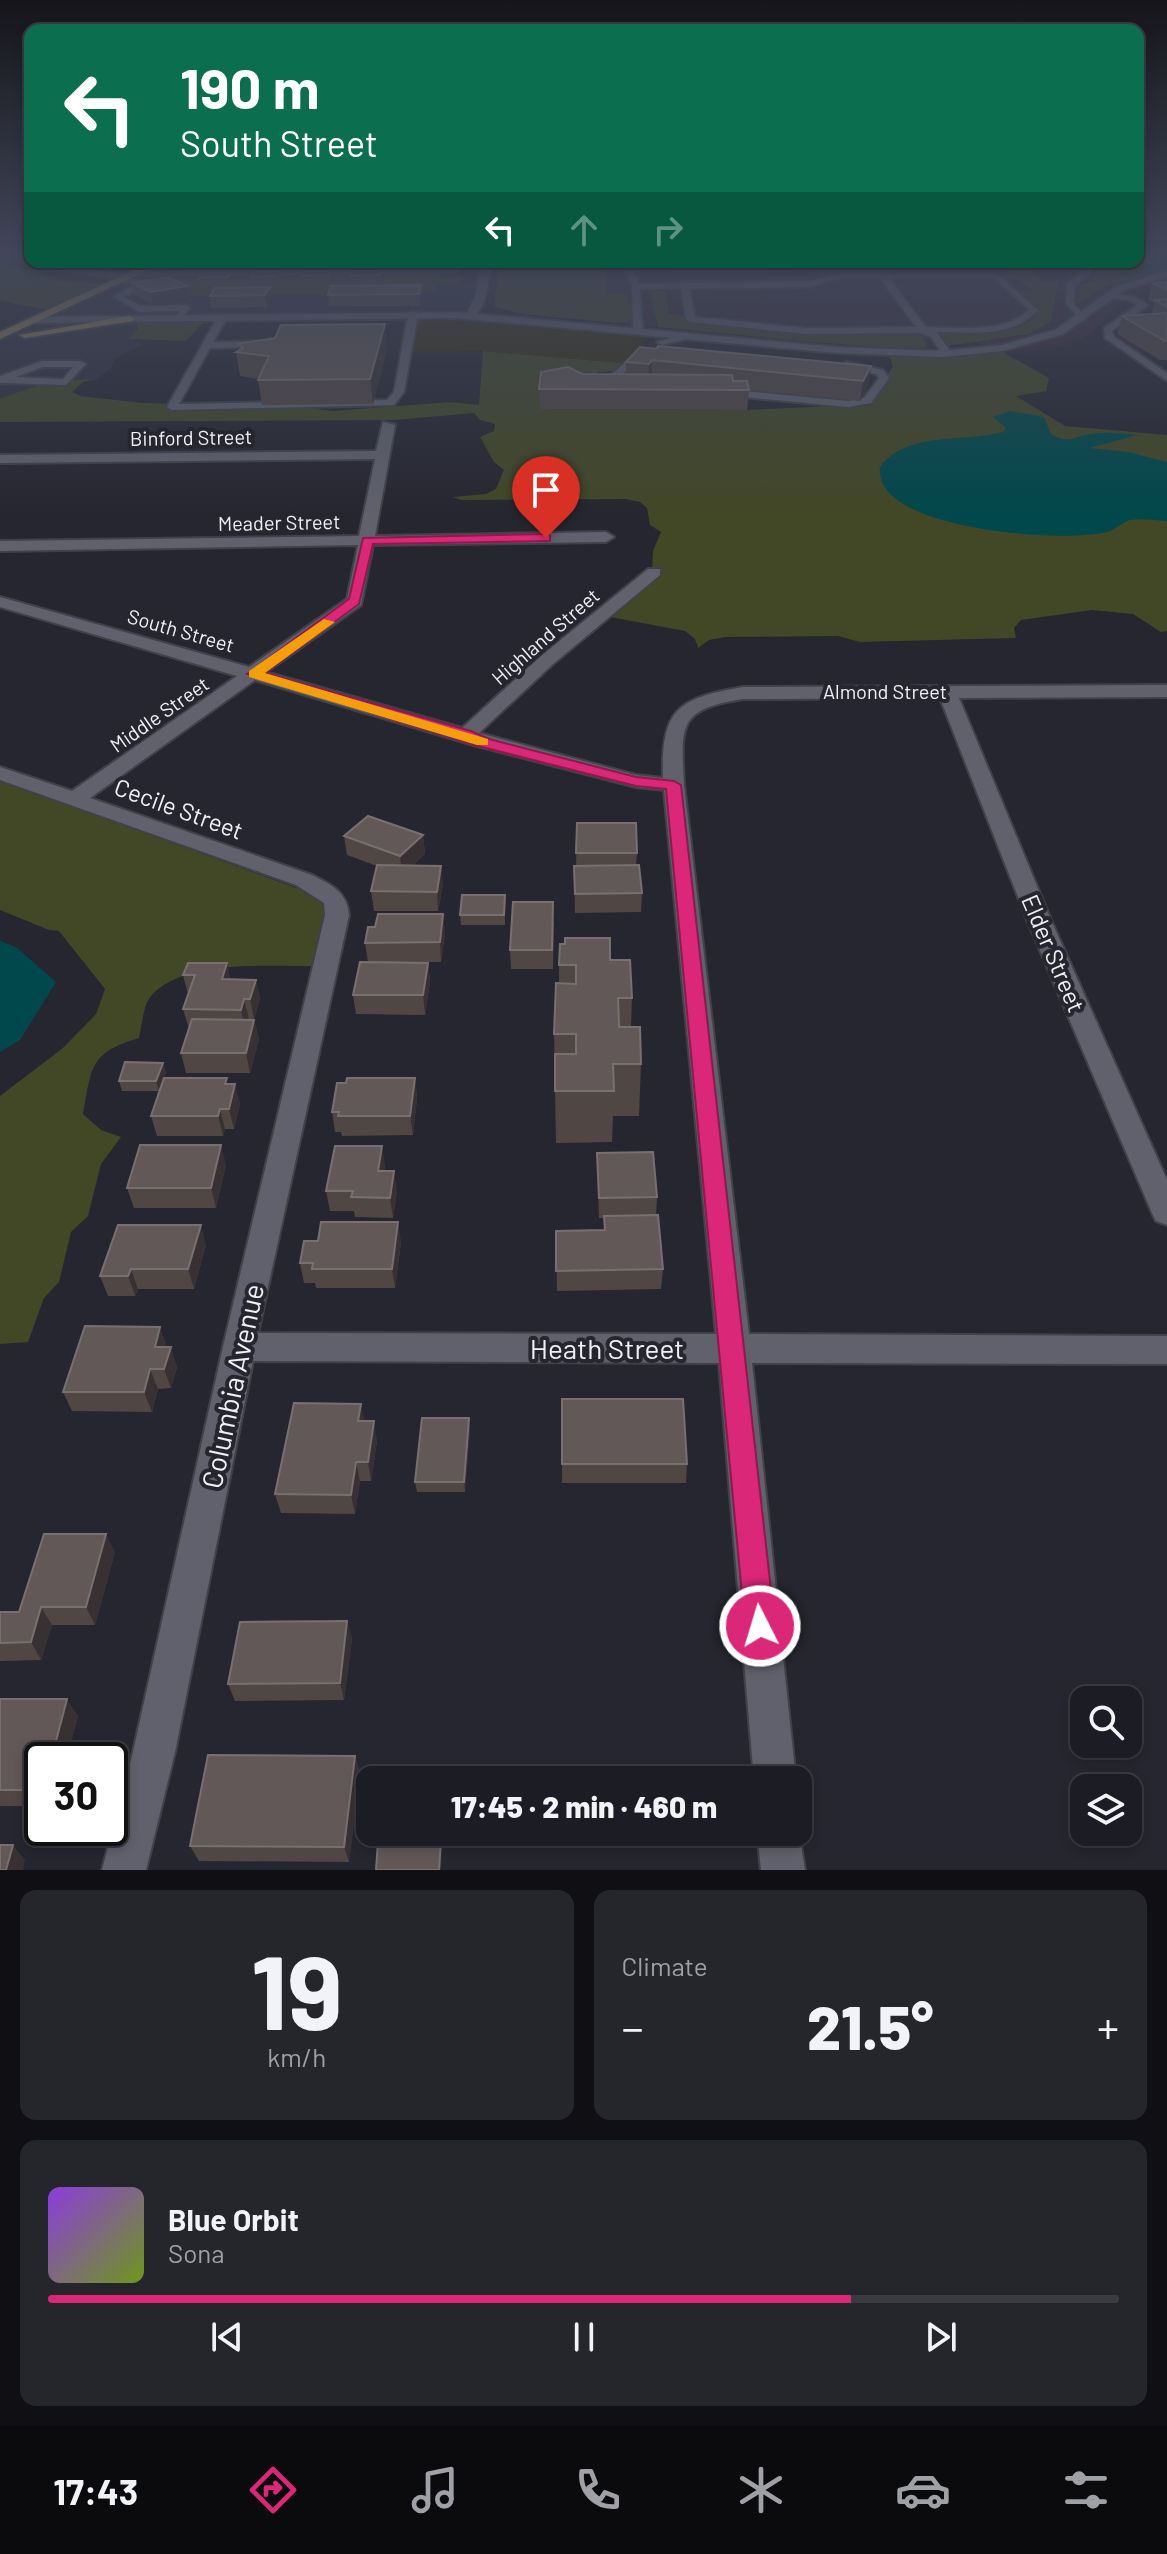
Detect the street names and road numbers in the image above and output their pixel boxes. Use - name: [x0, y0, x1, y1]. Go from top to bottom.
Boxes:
- street label: Binford Street: [130, 424, 252, 450]
- street label: Meader Street: [218, 509, 340, 535]
- street label: Highland Street: [486, 583, 604, 689]
- street label: South Street: [125, 603, 237, 657]
- street label: Middle Street: [105, 671, 213, 757]
- street label: Almond Street: [823, 679, 947, 703]
- street label: Cecile Street: [111, 771, 247, 845]
- street label: Elder Street: [1016, 890, 1092, 1016]
- street label: Columbia Avenue: [194, 1281, 270, 1491]
- street label: Heath Street: [530, 1331, 684, 1365]

